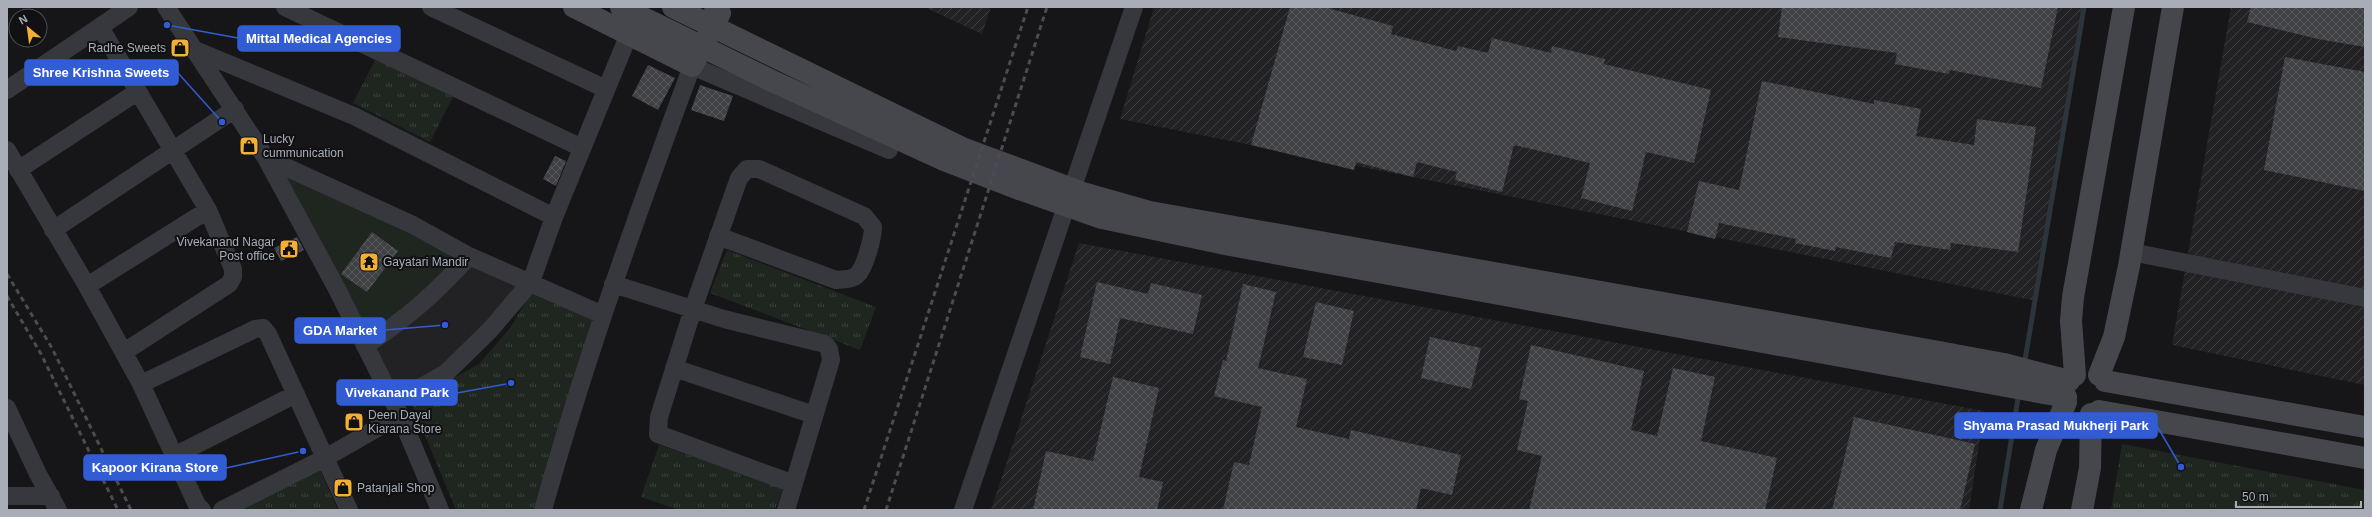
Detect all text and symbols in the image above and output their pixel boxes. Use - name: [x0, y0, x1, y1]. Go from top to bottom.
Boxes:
- north arrow: [8, 8, 48, 48]
- text: N: [17, 12, 30, 26]
- callout: Mittal Medical Agencies: [238, 26, 400, 51]
- text: Mittal Medical Agencies: [246, 31, 392, 46]
- shop icon: Radhe Sweets: [169, 37, 191, 59]
- place label: Radhe Sweets: [88, 41, 166, 55]
- callout: Shree Krishna Sweets: [25, 60, 178, 85]
- text: Shree Krishna Sweets: [33, 65, 169, 80]
- place label: Lucky cummunication: [263, 132, 344, 160]
- shop icon: Lucky cummunication: [238, 135, 260, 157]
- place label: Vivekanand Nagar Post office: [176, 235, 275, 263]
- public building icon: Vivekanand Nagar Post office: [278, 238, 300, 260]
- temple icon: Gayatari Mandir: [358, 251, 380, 273]
- place label: Gayatari Mandir: [383, 255, 468, 269]
- callout: GDA Market: [295, 318, 385, 343]
- text: GDA Market: [303, 323, 378, 338]
- callout: Vivekanand Park: [337, 380, 457, 405]
- text: Vivekanand Park: [345, 385, 450, 400]
- place label: Deen Dayal Kiarana Store: [368, 408, 442, 436]
- shop icon: Deen Dayal Kiarana Store: [343, 411, 365, 433]
- callout: Shyama Prasad Mukherji Park: [1955, 413, 2157, 438]
- text: Shyama Prasad Mukherji Park: [1963, 418, 2150, 433]
- callout: Kapoor Kirana Store: [84, 455, 226, 480]
- text: Kapoor Kirana Store: [92, 460, 218, 475]
- shop icon: Patanjali Shop: [332, 477, 354, 499]
- place label: Patanjali Shop: [357, 481, 435, 495]
- scale bar: [2236, 483, 2361, 509]
- text: 50 m: [2242, 490, 2269, 504]

